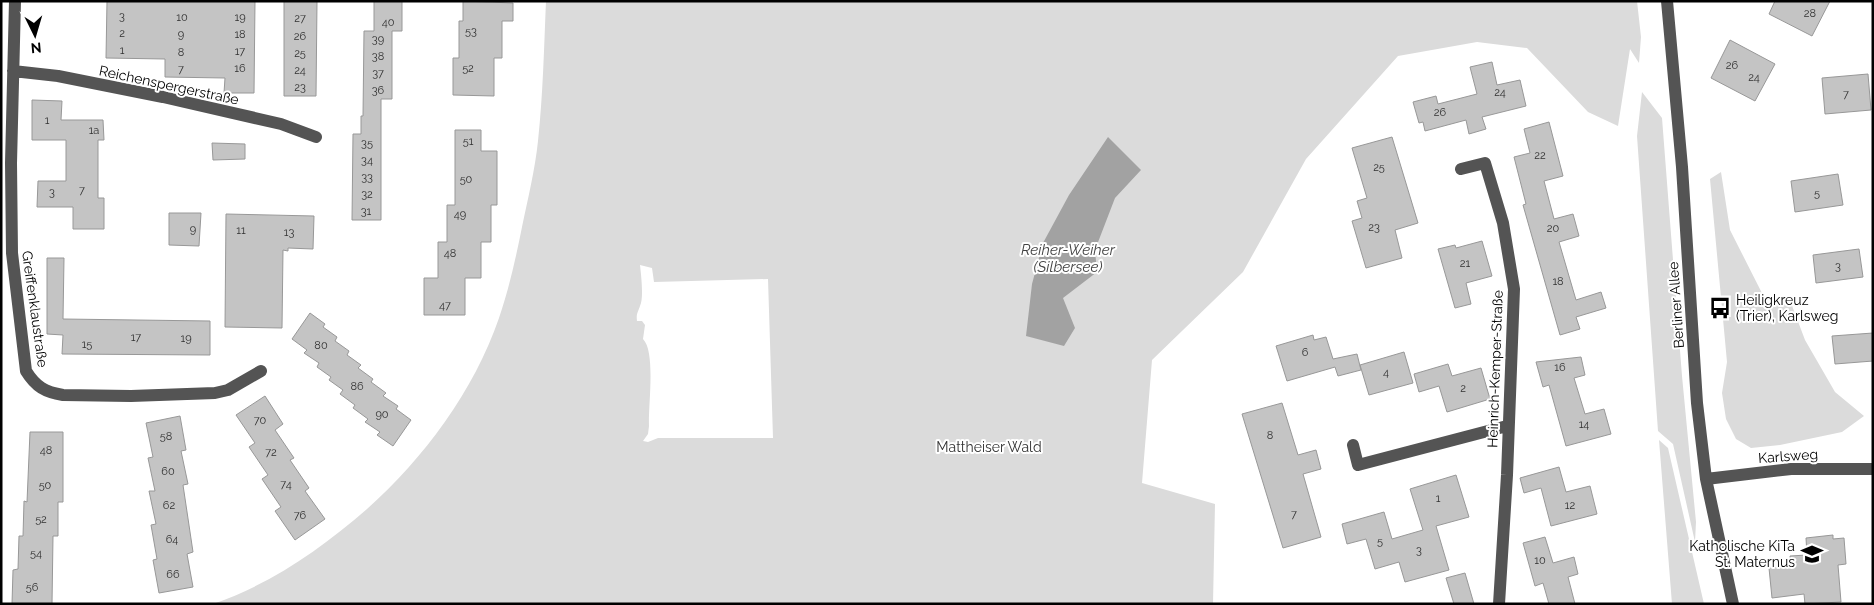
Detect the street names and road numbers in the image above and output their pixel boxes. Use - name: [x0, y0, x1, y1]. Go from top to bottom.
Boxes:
- street label: Reichenspergerstraße: [98, 62, 240, 108]
- street label: Greiffenklaustraße: [19, 250, 51, 368]
- street label: Berliner Allee: [1665, 261, 1687, 349]
- street label: Heinrich-Kemper-Straße: [1484, 290, 1506, 448]
- street label: Karlsweg: [1758, 446, 1818, 466]

